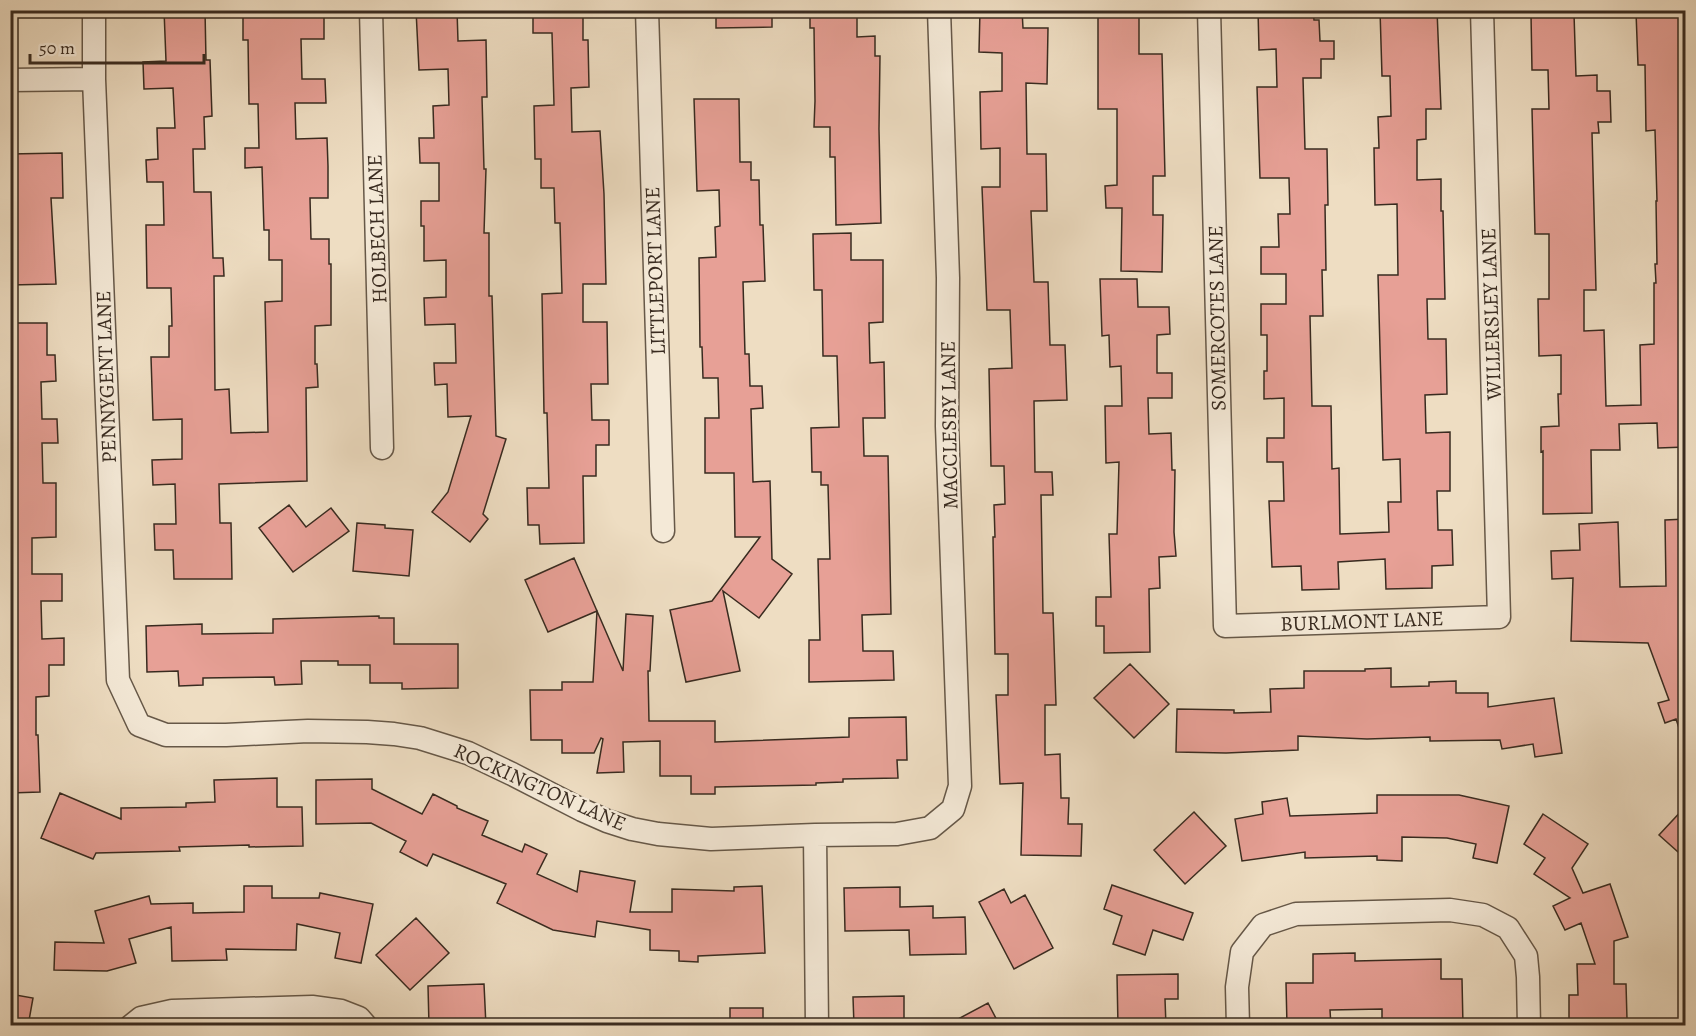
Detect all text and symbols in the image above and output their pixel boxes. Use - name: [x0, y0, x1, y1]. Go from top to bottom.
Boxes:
- scale bar: [30, 27, 204, 65]
- text: 50 m: [39, 36, 75, 60]
- street label: HOLBECH LANE: [360, 154, 394, 304]
- street label: LITTLEPORT LANE: [638, 186, 672, 356]
- street label: SOMERCOTES LANE: [1201, 225, 1233, 411]
- street label: WILLERSLEY LANE: [1474, 227, 1508, 402]
- street label: PENNYGENT LANE: [89, 290, 123, 464]
- street label: MACCLESBY LANE: [934, 340, 964, 510]
- street label: BURLMONT LANE: [1280, 604, 1444, 638]
- street label: ROCKINGTON LANE: [449, 736, 631, 838]

